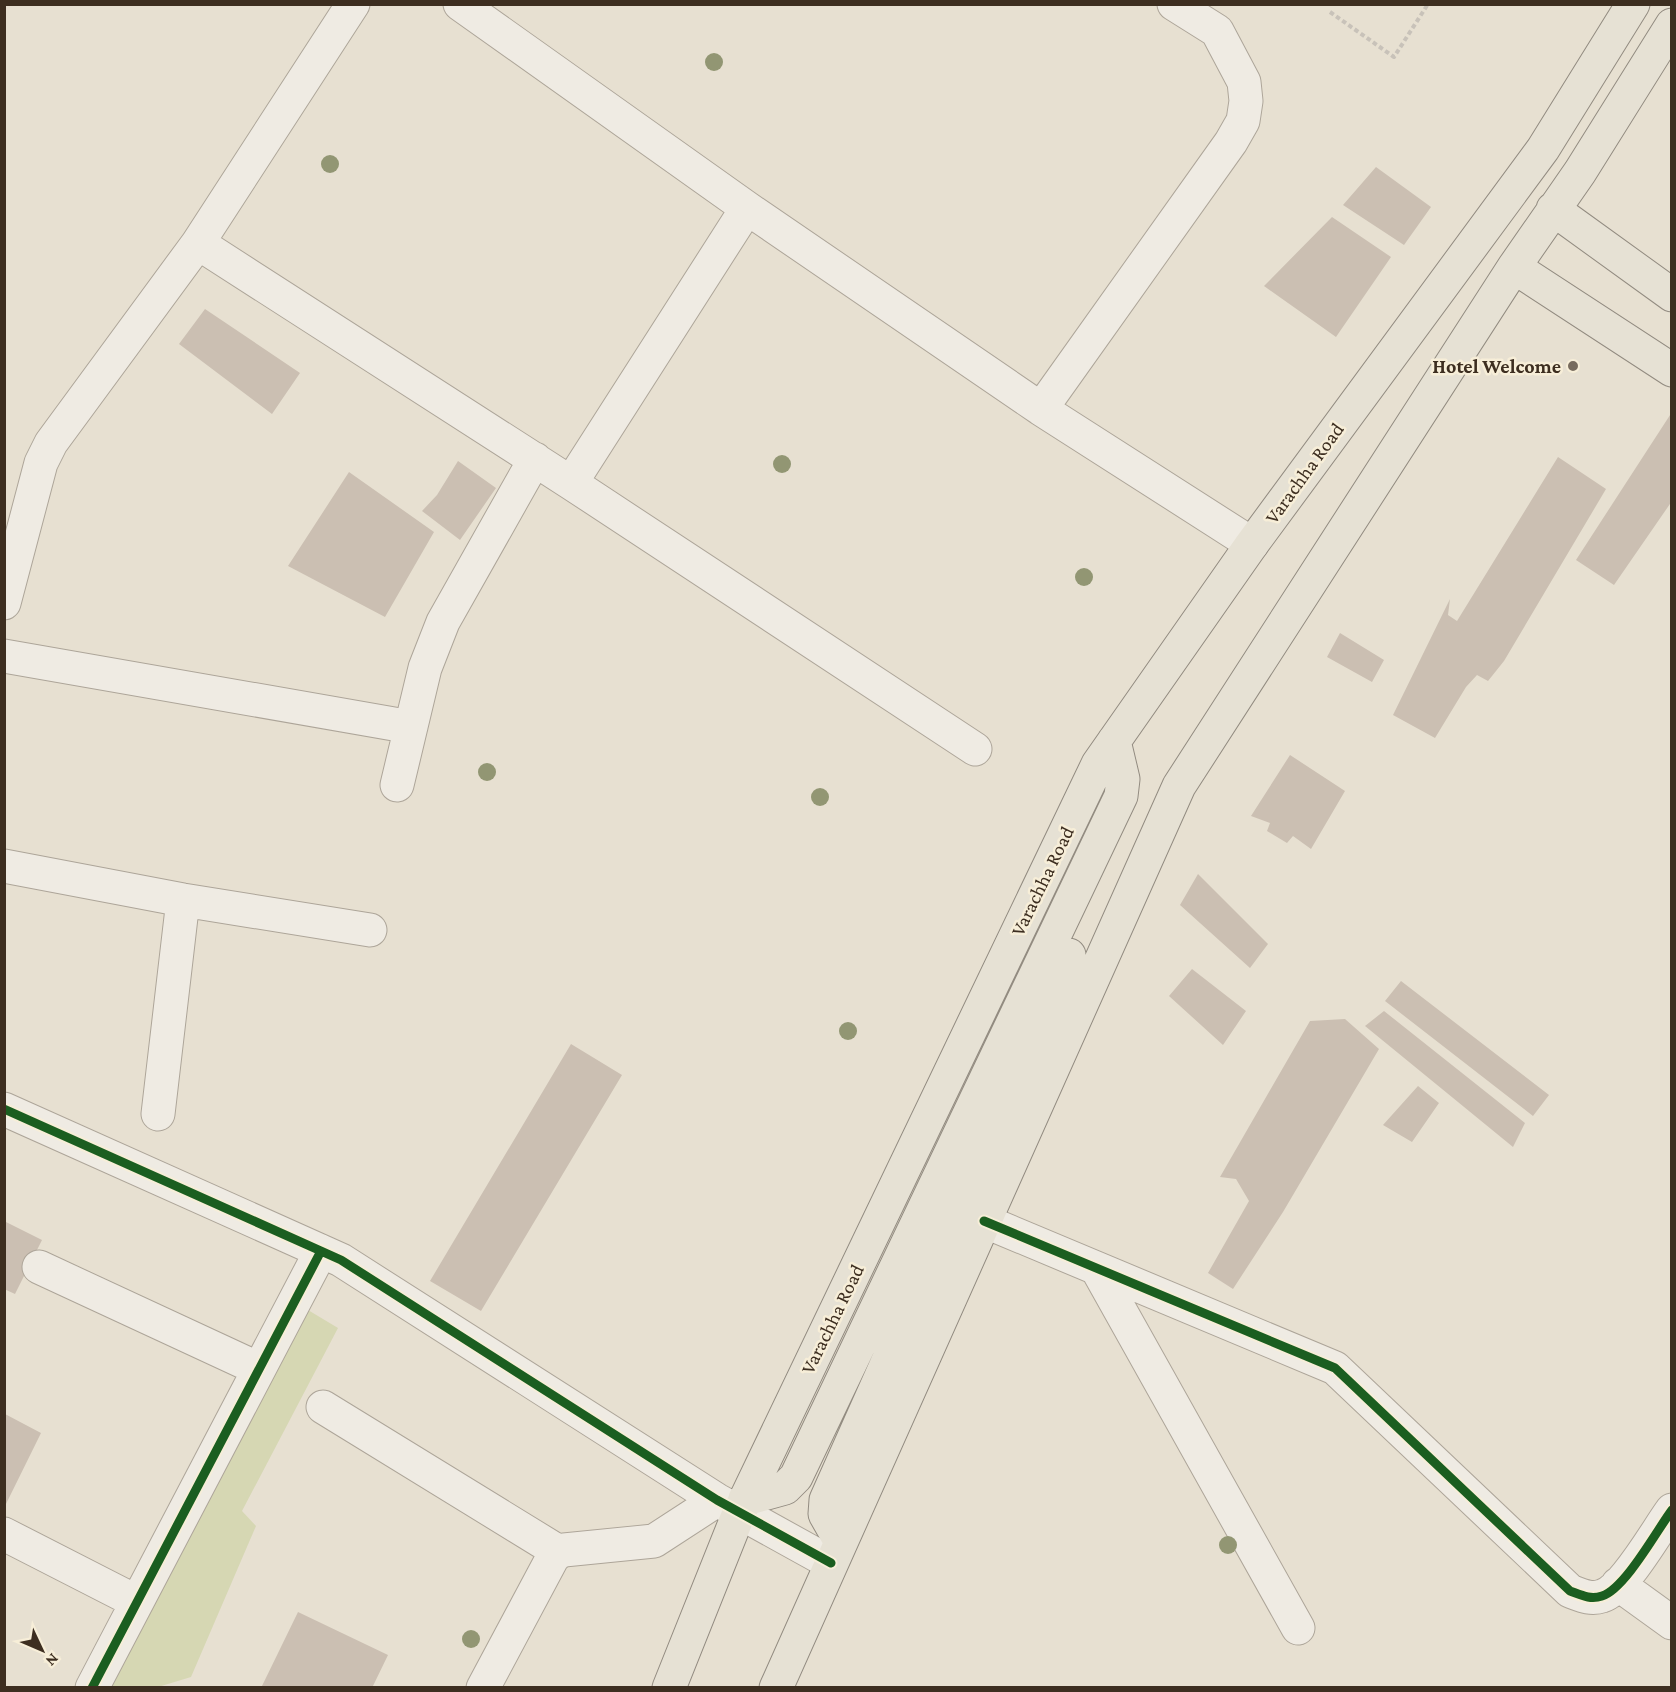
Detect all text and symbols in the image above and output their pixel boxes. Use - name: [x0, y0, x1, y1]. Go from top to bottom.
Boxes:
- place label: Hotel Welcome: [1432, 355, 1561, 377]
- marker: Hotel Welcome: [1566, 359, 1580, 373]
- street label: Varachha Road: [1260, 418, 1348, 528]
- street label: Varachha Road: [1006, 822, 1078, 939]
- street label: Varachha Road: [796, 1260, 868, 1377]
- north arrow: [12, 1620, 72, 1680]
- text: N: [42, 1650, 62, 1670]

